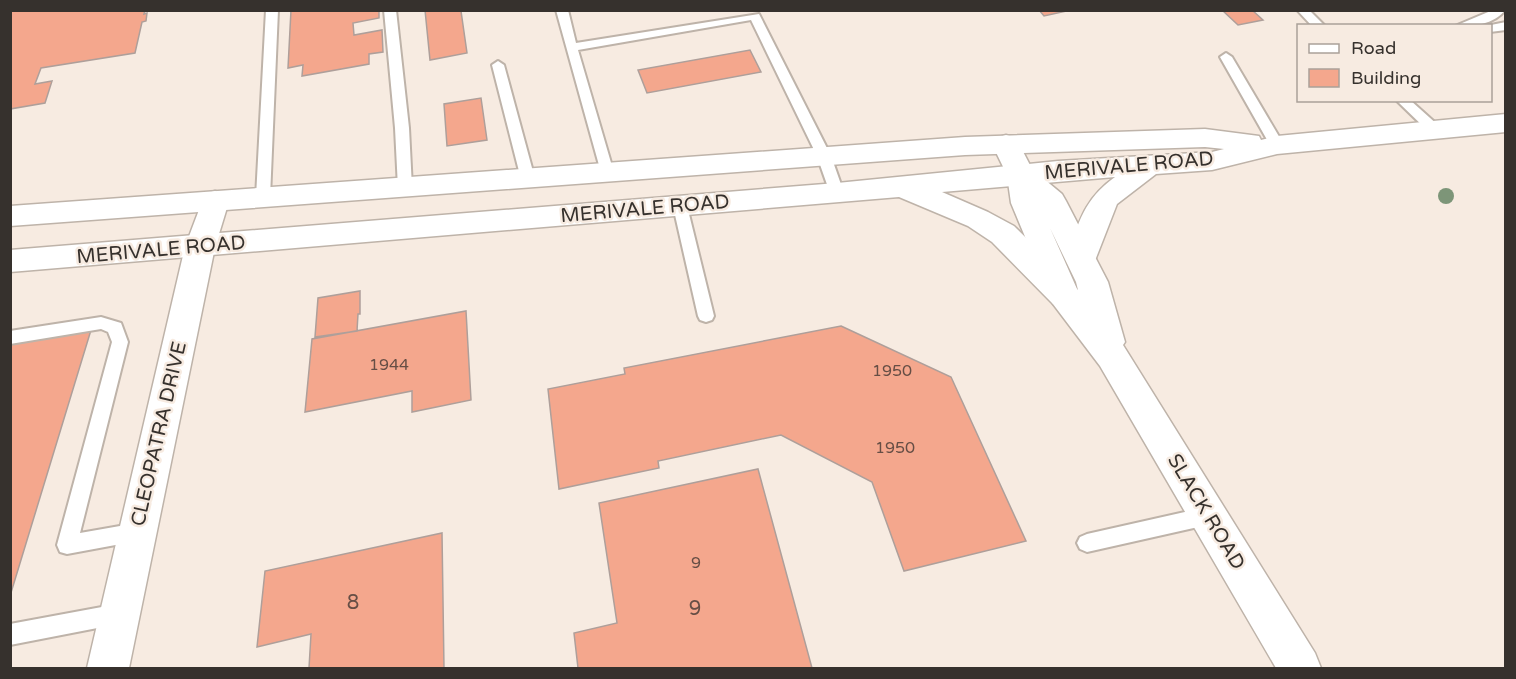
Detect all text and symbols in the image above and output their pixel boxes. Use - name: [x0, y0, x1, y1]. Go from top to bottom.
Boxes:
- legend: [1297, 24, 1492, 102]
- text: Road: [1351, 37, 1396, 59]
- text: Building: [1351, 67, 1421, 89]
- street label: MERIVALE ROAD: [1044, 147, 1214, 185]
- street label: MERIVALE ROAD: [560, 190, 730, 228]
- street label: MERIVALE ROAD: [76, 231, 246, 269]
- street label: CLEOPATRA DRIVE: [126, 339, 192, 529]
- house number: 1944: [369, 355, 409, 375]
- house number: 1950: [872, 361, 912, 381]
- house number: 1950: [875, 438, 915, 458]
- street label: SLACK ROAD: [1162, 450, 1250, 574]
- house number: 9: [691, 553, 701, 573]
- house number: 8: [347, 591, 359, 615]
- house number: 9: [689, 597, 701, 621]

